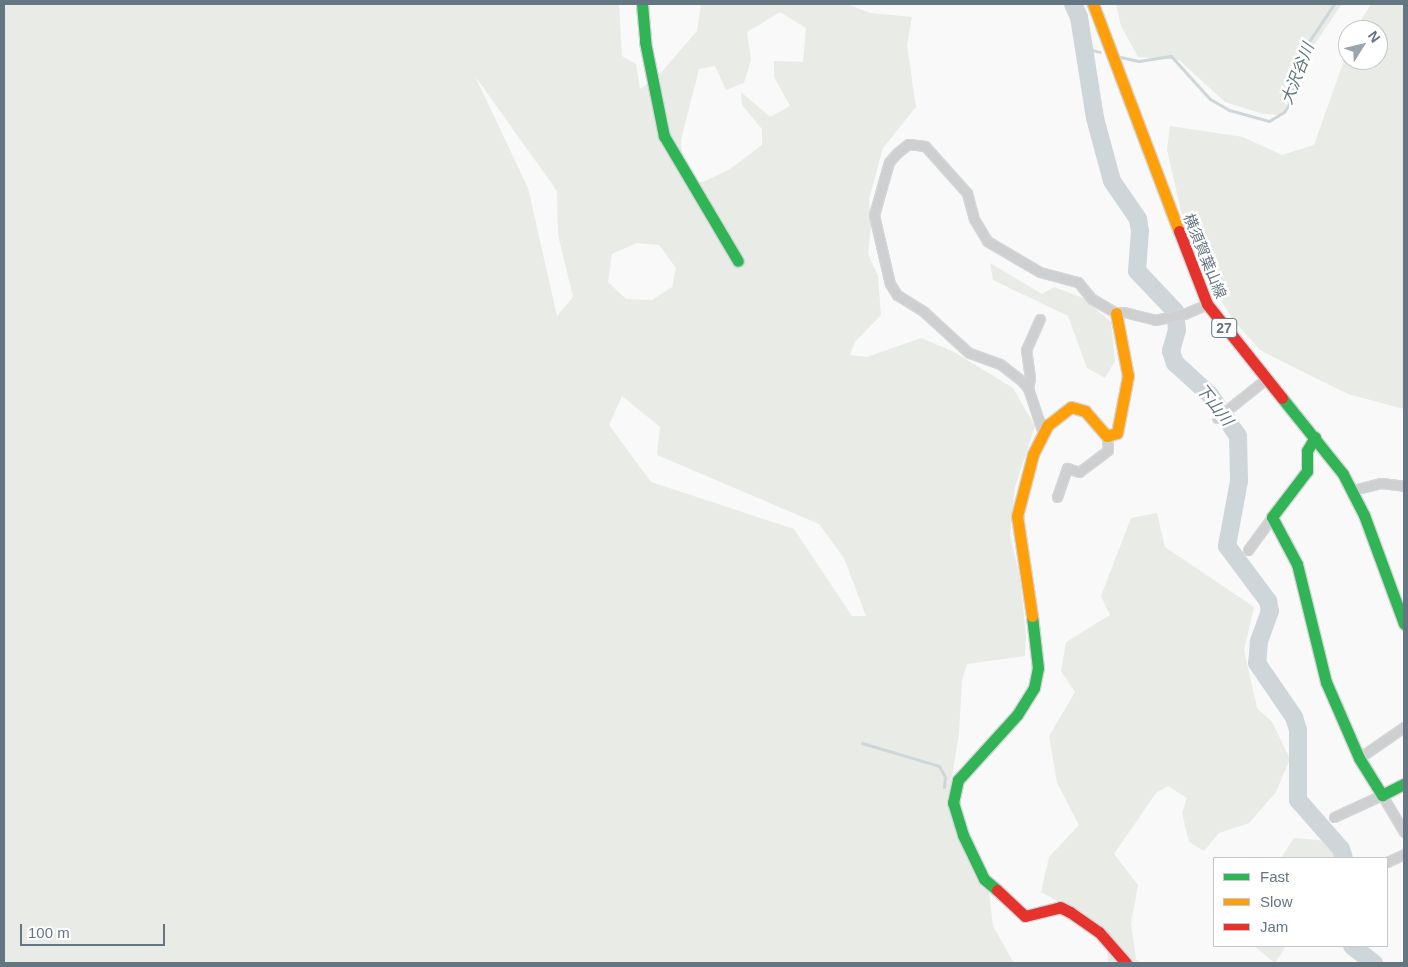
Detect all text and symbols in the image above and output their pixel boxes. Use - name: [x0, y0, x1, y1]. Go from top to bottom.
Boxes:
- north arrow: [1338, 20, 1388, 70]
- text: N: [1365, 28, 1384, 46]
- water label: 大沢谷川: [1278, 41, 1318, 107]
- street label: 横須賀葉山線: [1180, 211, 1230, 301]
- road number: 27: [1210, 316, 1238, 339]
- water label: 下山川: [1192, 380, 1236, 430]
- legend: [1213, 857, 1388, 947]
- text: Fast: [1260, 868, 1289, 885]
- text: Slow: [1260, 893, 1293, 910]
- scale bar: [22, 914, 168, 946]
- text: Jam: [1260, 918, 1288, 935]
- text: 100 m: [28, 924, 70, 941]

